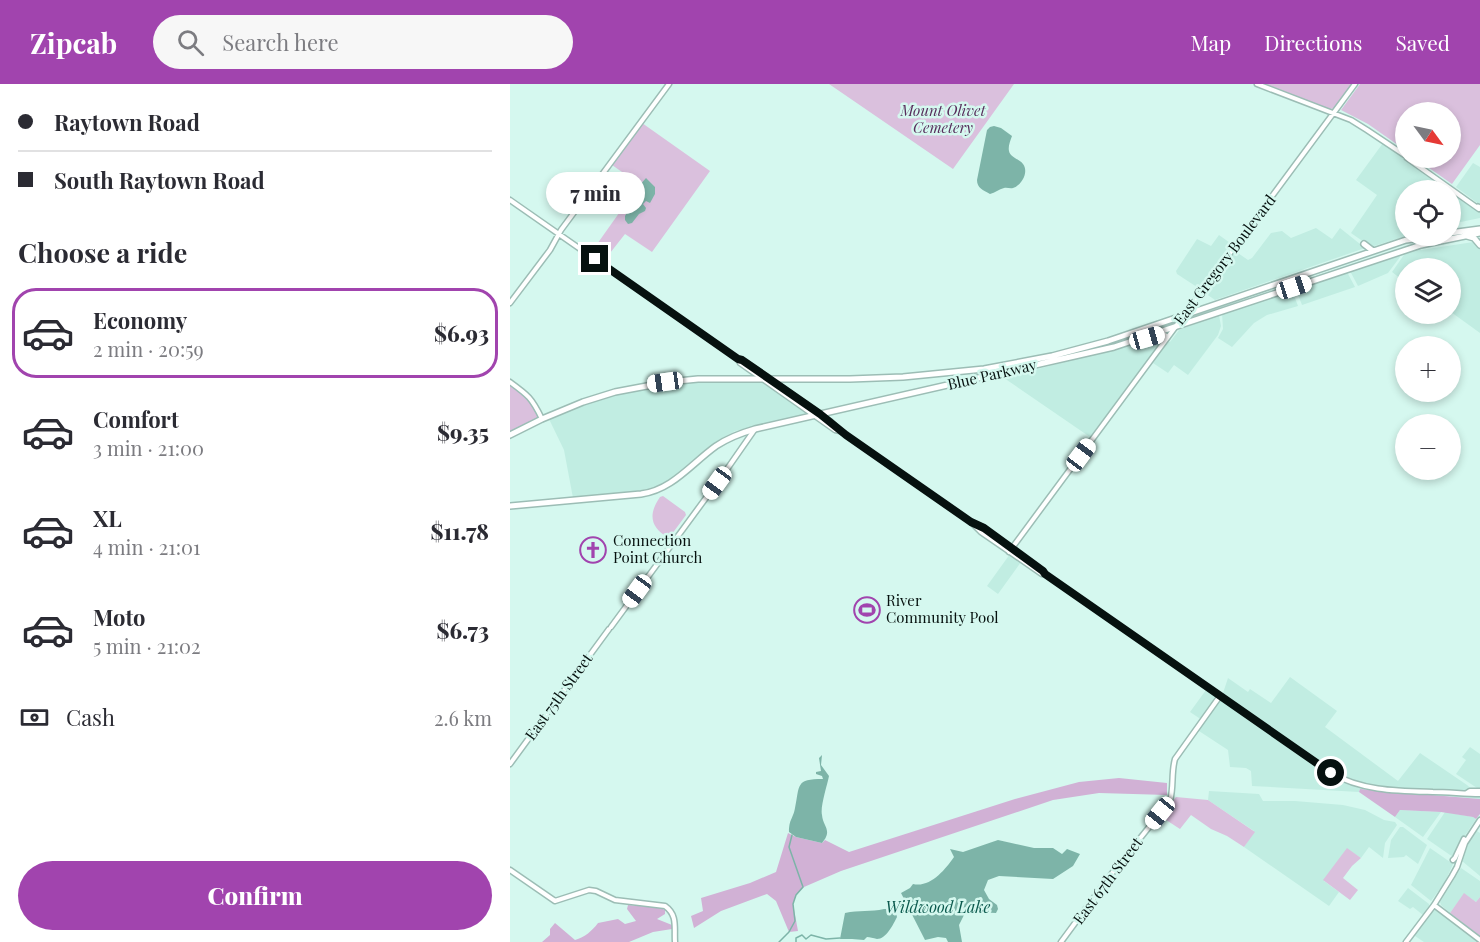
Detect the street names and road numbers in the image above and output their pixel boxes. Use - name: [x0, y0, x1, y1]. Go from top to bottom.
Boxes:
- street label: East Gregory Boulevard: [1169, 190, 1280, 328]
- street label: Blue Parkway: [945, 354, 1039, 394]
- street label: East 75th Street: [520, 648, 597, 744]
- street label: East 67th Street: [1068, 832, 1147, 928]

